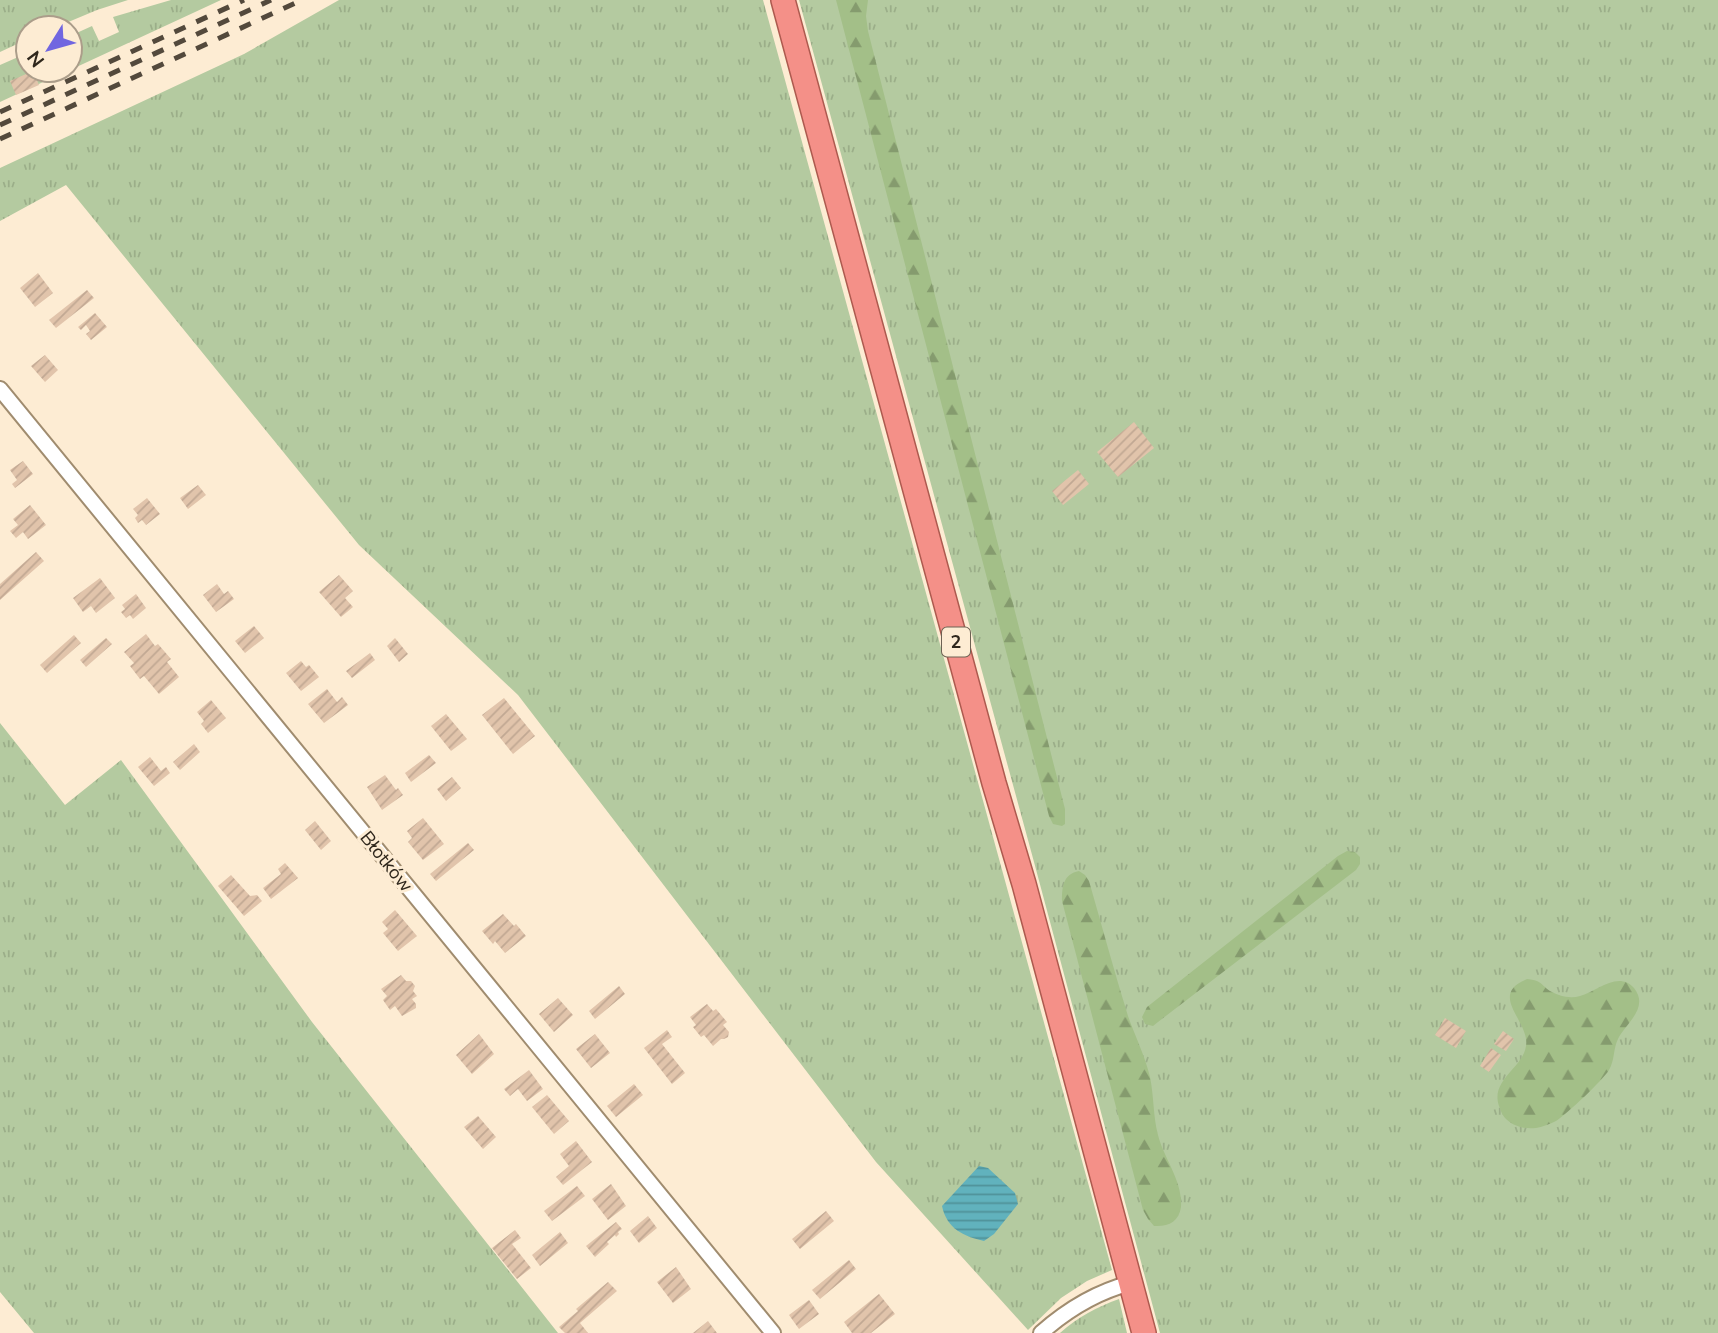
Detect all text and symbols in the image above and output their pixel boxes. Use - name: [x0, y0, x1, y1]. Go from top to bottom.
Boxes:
- north arrow: [14, 14, 84, 84]
- text: N: [22, 45, 51, 72]
- road number: 2: [942, 628, 970, 656]
- street label: Błotków: [354, 826, 419, 897]

